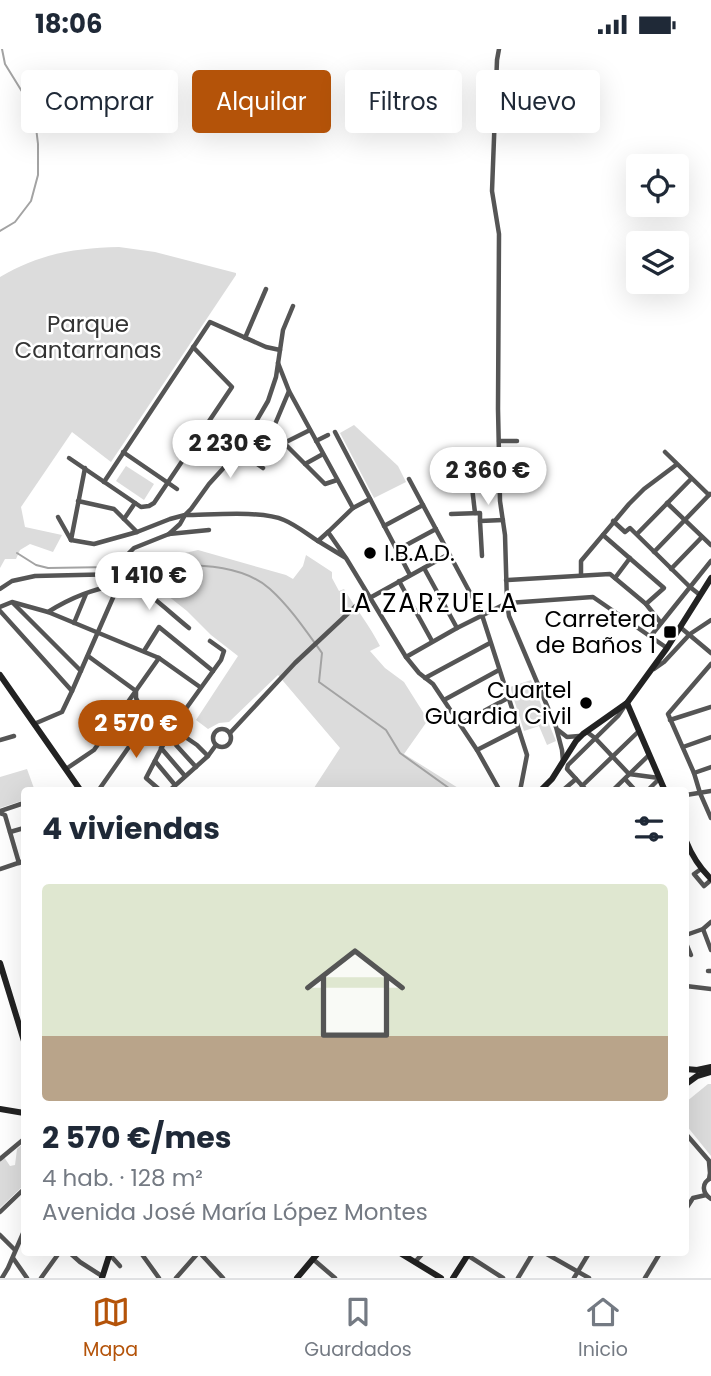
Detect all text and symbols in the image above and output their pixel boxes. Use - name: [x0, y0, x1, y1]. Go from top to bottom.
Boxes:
- text: 18:06: [35, 6, 103, 42]
- chip: Comprar: [21, 70, 178, 133]
- chip: Alquilar: [192, 70, 331, 133]
- chip: Filtros: [345, 70, 462, 133]
- chip: Nuevo: [476, 70, 600, 133]
- map controls: [626, 154, 689, 294]
- button: locate: [626, 154, 689, 217]
- button: layers: [626, 231, 689, 294]
- park label: Parque Cantarranas: [15, 308, 161, 366]
- pin: 2 230 €: [165, 421, 295, 480]
- text: 2 230 €: [188, 427, 272, 459]
- pin: 2 360 €: [423, 447, 553, 507]
- text: 2 360 €: [446, 454, 530, 486]
- place label: I.B.A.D.: [384, 537, 455, 569]
- marker: I.B.A.D.: [362, 545, 378, 561]
- pin: 1 410 €: [84, 553, 214, 612]
- text: 1 410 €: [111, 559, 187, 591]
- district label: LA ZARZUELA: [341, 585, 519, 621]
- place label: Carretera de Baños 1: [535, 603, 656, 661]
- marker: Carretera de Baños 1: [662, 624, 678, 640]
- place label: Cuartel Guardia Civil: [425, 674, 572, 732]
- marker: Cuartel Guardia Civil: [578, 695, 594, 711]
- pin: 2 570 €: [71, 701, 201, 760]
- text: 2 570 €: [94, 707, 178, 739]
- text: 4 viviendas: [42, 807, 220, 850]
- icon: filters: [630, 810, 668, 848]
- icon: home: [292, 930, 418, 1056]
- text: 2 570 €/mes: [42, 1116, 231, 1159]
- text: 4 hab. · 128 m²: [42, 1162, 203, 1194]
- text: Avenida José María López Montes: [42, 1196, 428, 1228]
- tab: Mapa: [83, 1293, 138, 1364]
- tab: Guardados: [304, 1293, 412, 1364]
- tab: Inicio: [578, 1293, 628, 1364]

